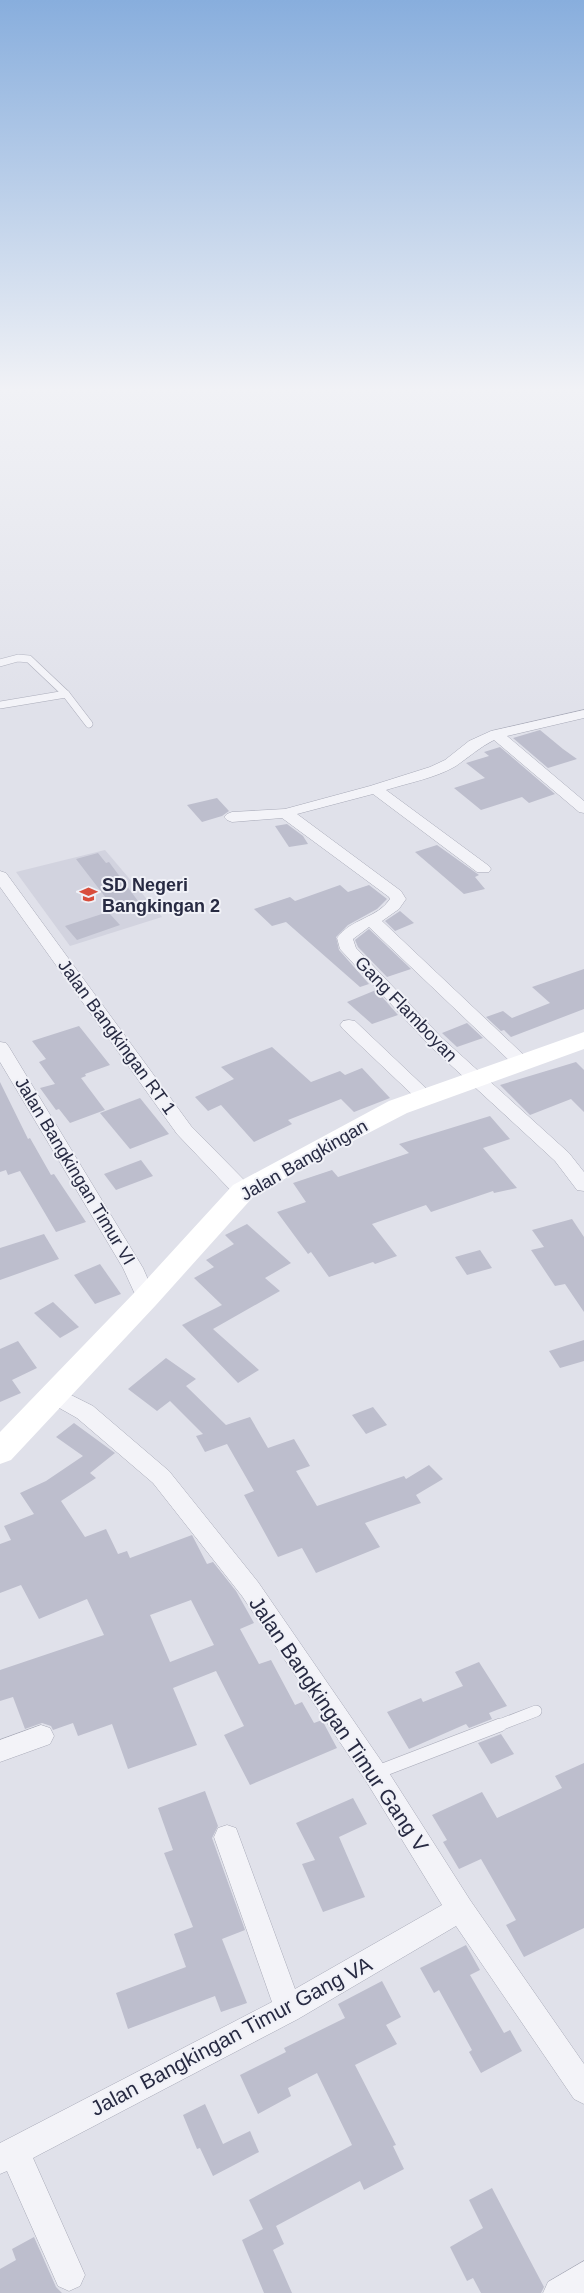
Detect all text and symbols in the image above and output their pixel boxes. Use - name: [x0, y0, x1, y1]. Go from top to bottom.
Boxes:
- place label: SD Negeri Bangkingan 2: [102, 875, 220, 916]
- school or university icon: SD Negeri Bangkingan 2: [78, 885, 98, 905]
- street label: Gang Flamboyan: [351, 952, 461, 1066]
- street label: Jalan Bangkingan RT 1: [54, 956, 180, 1118]
- street label: Jalan Bangkingan Timur VI: [11, 1074, 139, 1268]
- street label: Jalan Bangkingan: [237, 1116, 371, 1204]
- street label: Jalan Bangkingan Timur Gang V: [245, 1592, 433, 1856]
- street label: Jalan Bangkingan Timur Gang VA: [87, 1952, 375, 2120]

